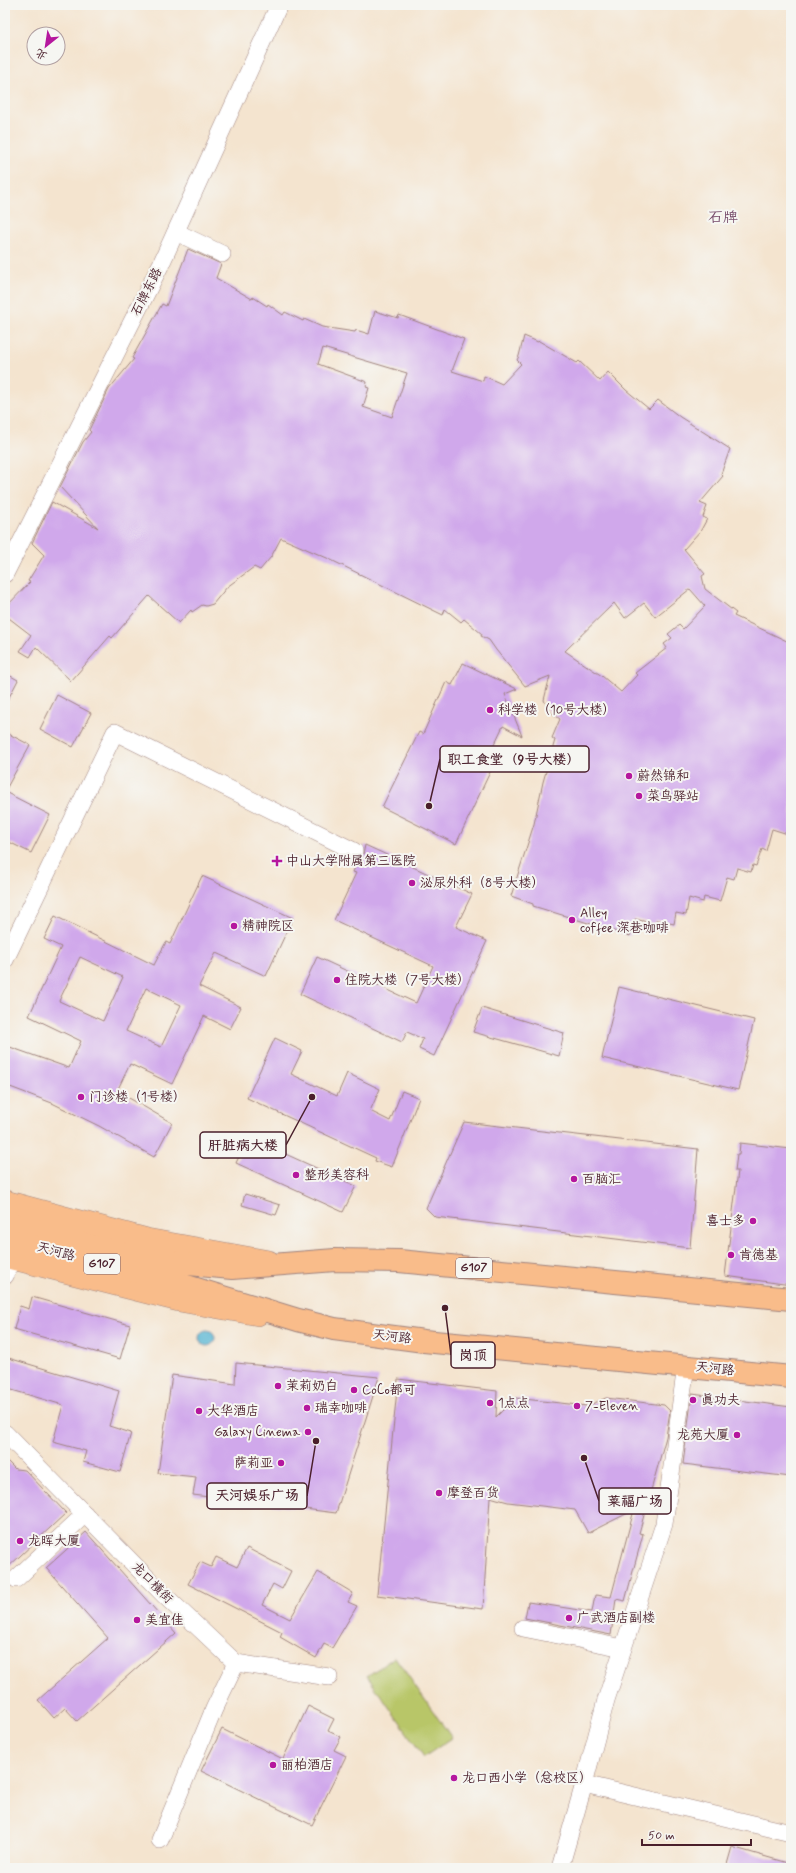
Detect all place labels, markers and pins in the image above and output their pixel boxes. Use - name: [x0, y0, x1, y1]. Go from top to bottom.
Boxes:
- place label: 科学楼（10号大楼）: [498, 702, 615, 719]
- marker: 科学楼（10号大楼）: [485, 705, 495, 715]
- callout: 职工食堂（9号大楼）: [440, 746, 589, 772]
- place label: 蔚然锦和: [637, 768, 689, 785]
- marker: 蔚然锦和: [624, 771, 634, 781]
- place label: 菜鸟驿站: [647, 788, 699, 805]
- marker: 菜鸟驿站: [634, 791, 644, 801]
- place label: 中山大学附属第三医院: [286, 853, 416, 870]
- marker: 中山大学附属第三医院: [271, 855, 283, 867]
- place label: 泌尿外科（8号大楼）: [420, 875, 544, 892]
- marker: 泌尿外科（8号大楼）: [407, 878, 417, 888]
- place label: Alley coffee 深巷咖啡: [580, 905, 669, 937]
- marker: Alley coffee 深巷咖啡: [567, 915, 577, 925]
- place label: 精神院区: [242, 918, 294, 935]
- marker: 精神院区: [229, 921, 239, 931]
- place label: 住院大楼（7号大楼）: [345, 972, 470, 989]
- marker: 住院大楼（7号大楼）: [332, 975, 342, 985]
- place label: 门诊楼（1号楼）: [89, 1089, 186, 1106]
- marker: 门诊楼（1号楼）: [76, 1092, 86, 1102]
- callout: 肝脏病大楼: [200, 1132, 286, 1158]
- place label: 整形美容科: [304, 1167, 370, 1184]
- marker: 整形美容科: [291, 1170, 301, 1180]
- place label: 百脑汇: [582, 1171, 621, 1188]
- marker: 百脑汇: [569, 1174, 579, 1184]
- place label: 喜士多: [706, 1213, 745, 1230]
- marker: 喜士多: [748, 1216, 758, 1226]
- place label: 肯德基: [739, 1247, 778, 1264]
- marker: 肯德基: [726, 1250, 736, 1260]
- callout: 岗顶: [451, 1342, 495, 1368]
- place label: 茉莉奶白: [286, 1378, 338, 1395]
- marker: 茉莉奶白: [273, 1381, 283, 1391]
- place label: CoCo都可: [362, 1382, 416, 1399]
- marker: CoCo都可: [349, 1385, 359, 1395]
- place label: 真功夫: [701, 1392, 740, 1409]
- place label: 1点点: [498, 1395, 530, 1412]
- marker: 真功夫: [688, 1395, 698, 1405]
- marker: 1点点: [485, 1398, 495, 1408]
- place label: 7-Eleven: [585, 1398, 638, 1415]
- place label: 瑞幸咖啡: [315, 1400, 367, 1417]
- marker: 7-Eleven: [572, 1401, 582, 1411]
- place label: 大华酒店: [207, 1403, 259, 1420]
- marker: 瑞幸咖啡: [302, 1403, 312, 1413]
- marker: 大华酒店: [194, 1406, 204, 1416]
- place label: Galaxy Cinema: [214, 1424, 300, 1441]
- marker: Galaxy Cinema: [303, 1427, 313, 1437]
- place label: 龙苑大厦: [677, 1427, 729, 1444]
- marker: 龙苑大厦: [732, 1430, 742, 1440]
- place label: 萨莉亚: [234, 1455, 273, 1472]
- marker: 萨莉亚: [276, 1458, 286, 1468]
- callout: 天河娱乐广场: [207, 1483, 307, 1509]
- place label: 摩登百货: [447, 1485, 499, 1502]
- marker: 摩登百货: [434, 1488, 444, 1498]
- callout: 莱福广场: [599, 1488, 671, 1514]
- place label: 龙晖大厦: [28, 1533, 80, 1550]
- marker: 龙晖大厦: [15, 1536, 25, 1546]
- place label: 广武酒店副楼: [577, 1610, 655, 1627]
- place label: 美宜佳: [145, 1612, 184, 1629]
- marker: 广武酒店副楼: [564, 1613, 574, 1623]
- marker: 美宜佳: [132, 1615, 142, 1625]
- place label: 丽柏酒店: [281, 1757, 333, 1774]
- marker: 丽柏酒店: [268, 1760, 278, 1770]
- place label: 龙口西小学（总校区）: [462, 1770, 592, 1787]
- marker: 龙口西小学（总校区）: [449, 1773, 459, 1783]

